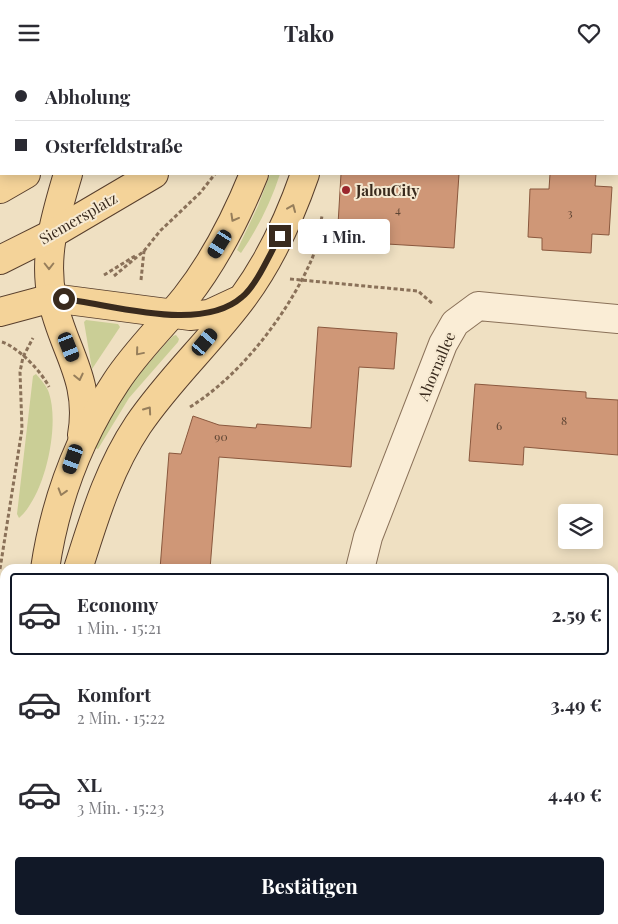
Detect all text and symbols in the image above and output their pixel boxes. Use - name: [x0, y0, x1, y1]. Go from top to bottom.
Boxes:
- text: Tako: [284, 18, 334, 48]
- icon: menu: [15, 19, 43, 47]
- icon: heart: [575, 19, 603, 47]
- text: Abholung: [45, 83, 130, 109]
- text: Osterfeldstraße: [45, 132, 183, 158]
- place label: JalouCity: [355, 180, 419, 200]
- marker: JalouCity: [340, 184, 352, 196]
- street label: Siemersplatz: [35, 188, 121, 248]
- house number: 4: [395, 201, 401, 217]
- one-way arrow: [286, 204, 297, 213]
- house number: 3: [567, 204, 573, 220]
- one-way arrow: [230, 213, 240, 222]
- callout: 1 Min.: [298, 219, 390, 253]
- route end: [269, 225, 291, 247]
- text: 1 Min.: [322, 226, 366, 247]
- car: [205, 227, 234, 261]
- one-way arrow: [44, 262, 54, 270]
- route start: [53, 288, 75, 310]
- car: [189, 326, 220, 358]
- street label: Ahornallee: [412, 328, 460, 405]
- car: [56, 330, 81, 364]
- one-way arrow: [136, 346, 145, 355]
- one-way arrow: [73, 373, 84, 382]
- one-way arrow: [142, 406, 151, 416]
- house number: 8: [561, 412, 567, 428]
- house number: 6: [496, 417, 502, 433]
- house number: 90: [214, 428, 228, 444]
- car: [61, 442, 84, 476]
- one-way arrow: [58, 487, 68, 495]
- map controls: [558, 504, 603, 549]
- button: layers: [558, 504, 603, 549]
- text: Economy: [77, 591, 158, 617]
- icon: car: [17, 592, 62, 637]
- text: 2.59 €: [551, 601, 602, 627]
- text: 1 Min. · 15:21: [77, 617, 162, 638]
- text: Komfort: [77, 681, 151, 707]
- icon: car: [17, 682, 62, 727]
- text: 3.49 €: [550, 691, 602, 717]
- text: 2 Min. · 15:22: [77, 707, 165, 728]
- text: XL: [77, 771, 102, 797]
- icon: car: [17, 772, 62, 817]
- text: 4.40 €: [548, 781, 602, 807]
- text: 3 Min. · 15:23: [77, 797, 164, 818]
- button: Bestätigen: [15, 857, 604, 915]

